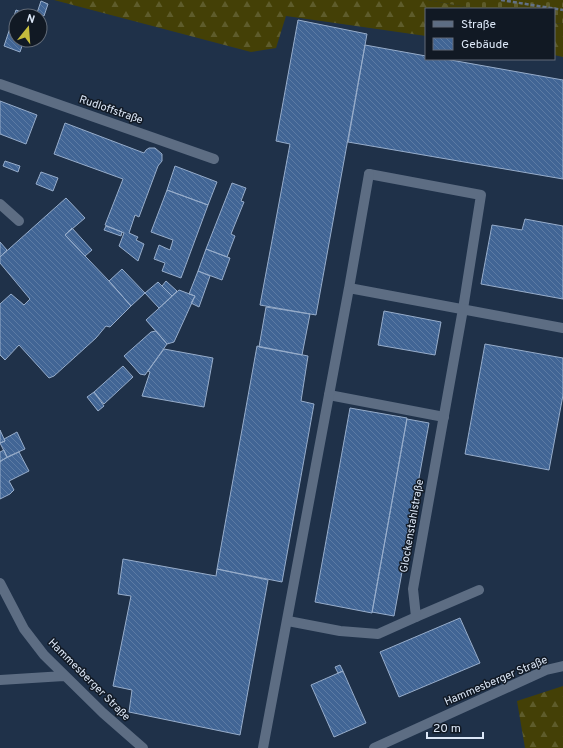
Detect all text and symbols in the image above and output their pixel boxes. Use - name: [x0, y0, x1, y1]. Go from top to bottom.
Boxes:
- north arrow: [8, 8, 48, 48]
- legend: [425, 8, 555, 60]
- text: N: [25, 12, 36, 27]
- text: Straße: [461, 17, 496, 33]
- text: Gebäude: [461, 37, 509, 53]
- street label: Rudloffstraße: [77, 93, 145, 127]
- street label: Glockenstahlstraße: [397, 478, 427, 574]
- street label: Hammesberger Straße: [45, 636, 133, 724]
- street label: Hammesberger Straße: [442, 653, 550, 709]
- scale bar: [427, 714, 483, 740]
- text: 20 m: [433, 721, 461, 737]

